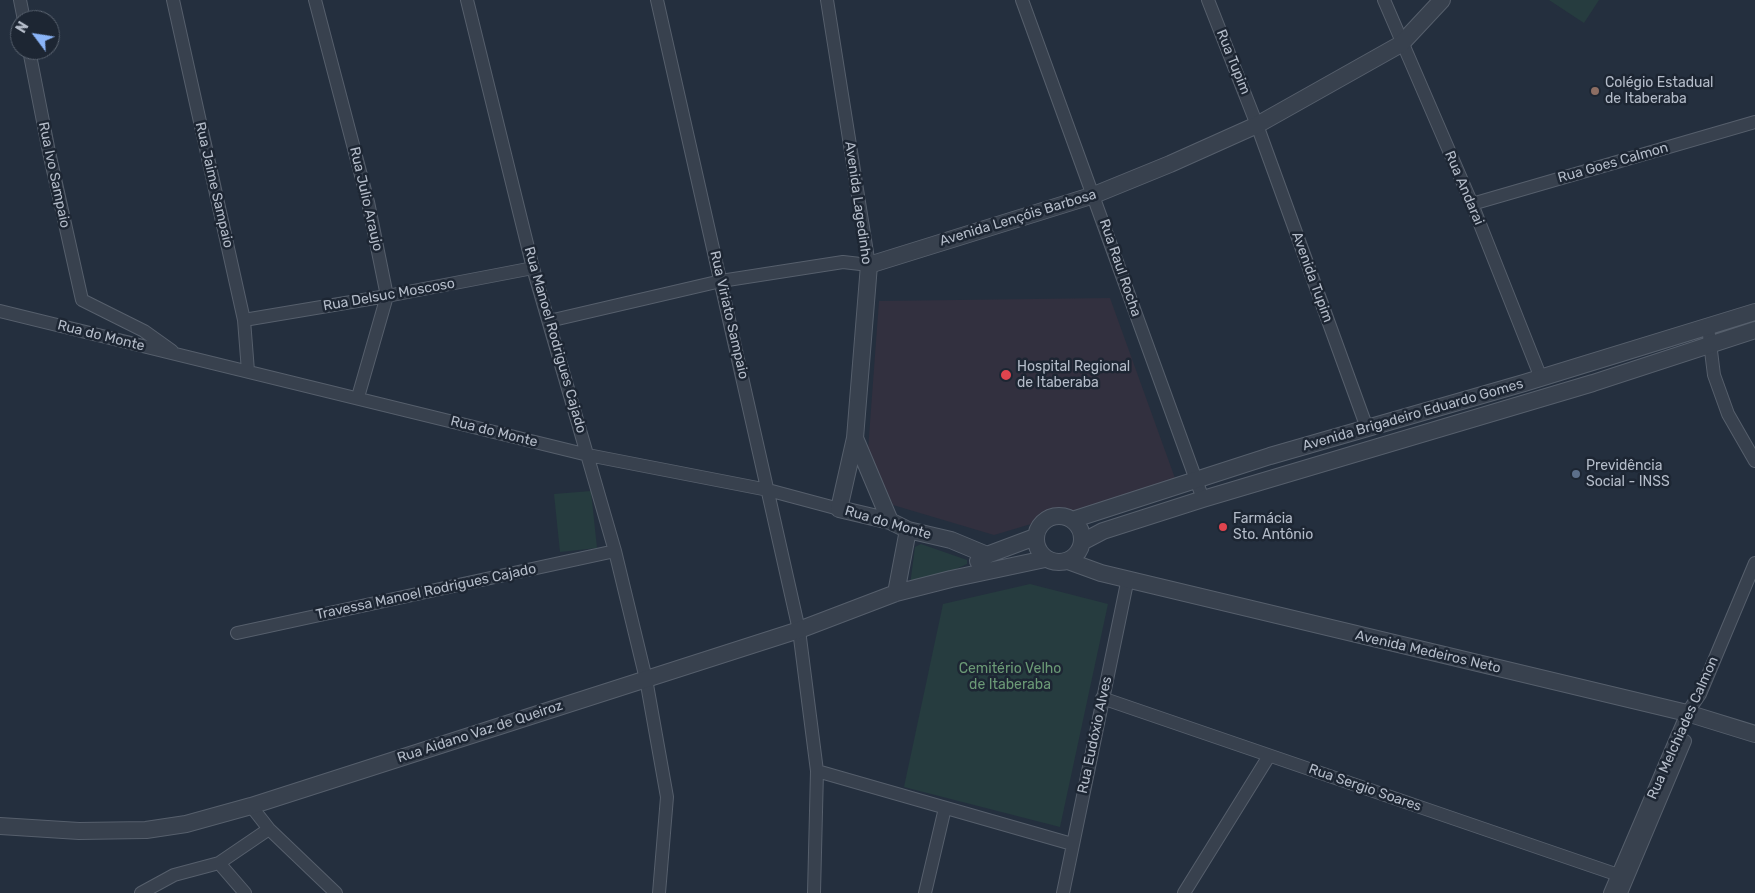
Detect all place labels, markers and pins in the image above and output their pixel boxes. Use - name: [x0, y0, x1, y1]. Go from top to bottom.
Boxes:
- place label: Colégio Estadual de Itaberaba: [1605, 75, 1714, 108]
- marker: Colégio Estadual de Itaberaba: [1589, 85, 1601, 97]
- place label: Hospital Regional de Itaberaba: [1017, 359, 1130, 392]
- marker: Hospital Regional de Itaberaba: [999, 368, 1013, 382]
- place label: Previdência Social - INSS: [1586, 458, 1670, 491]
- marker: Previdência Social - INSS: [1570, 468, 1582, 480]
- place label: Farmácia Sto. Antônio: [1233, 511, 1313, 544]
- marker: Farmácia Sto. Antônio: [1217, 521, 1229, 533]

